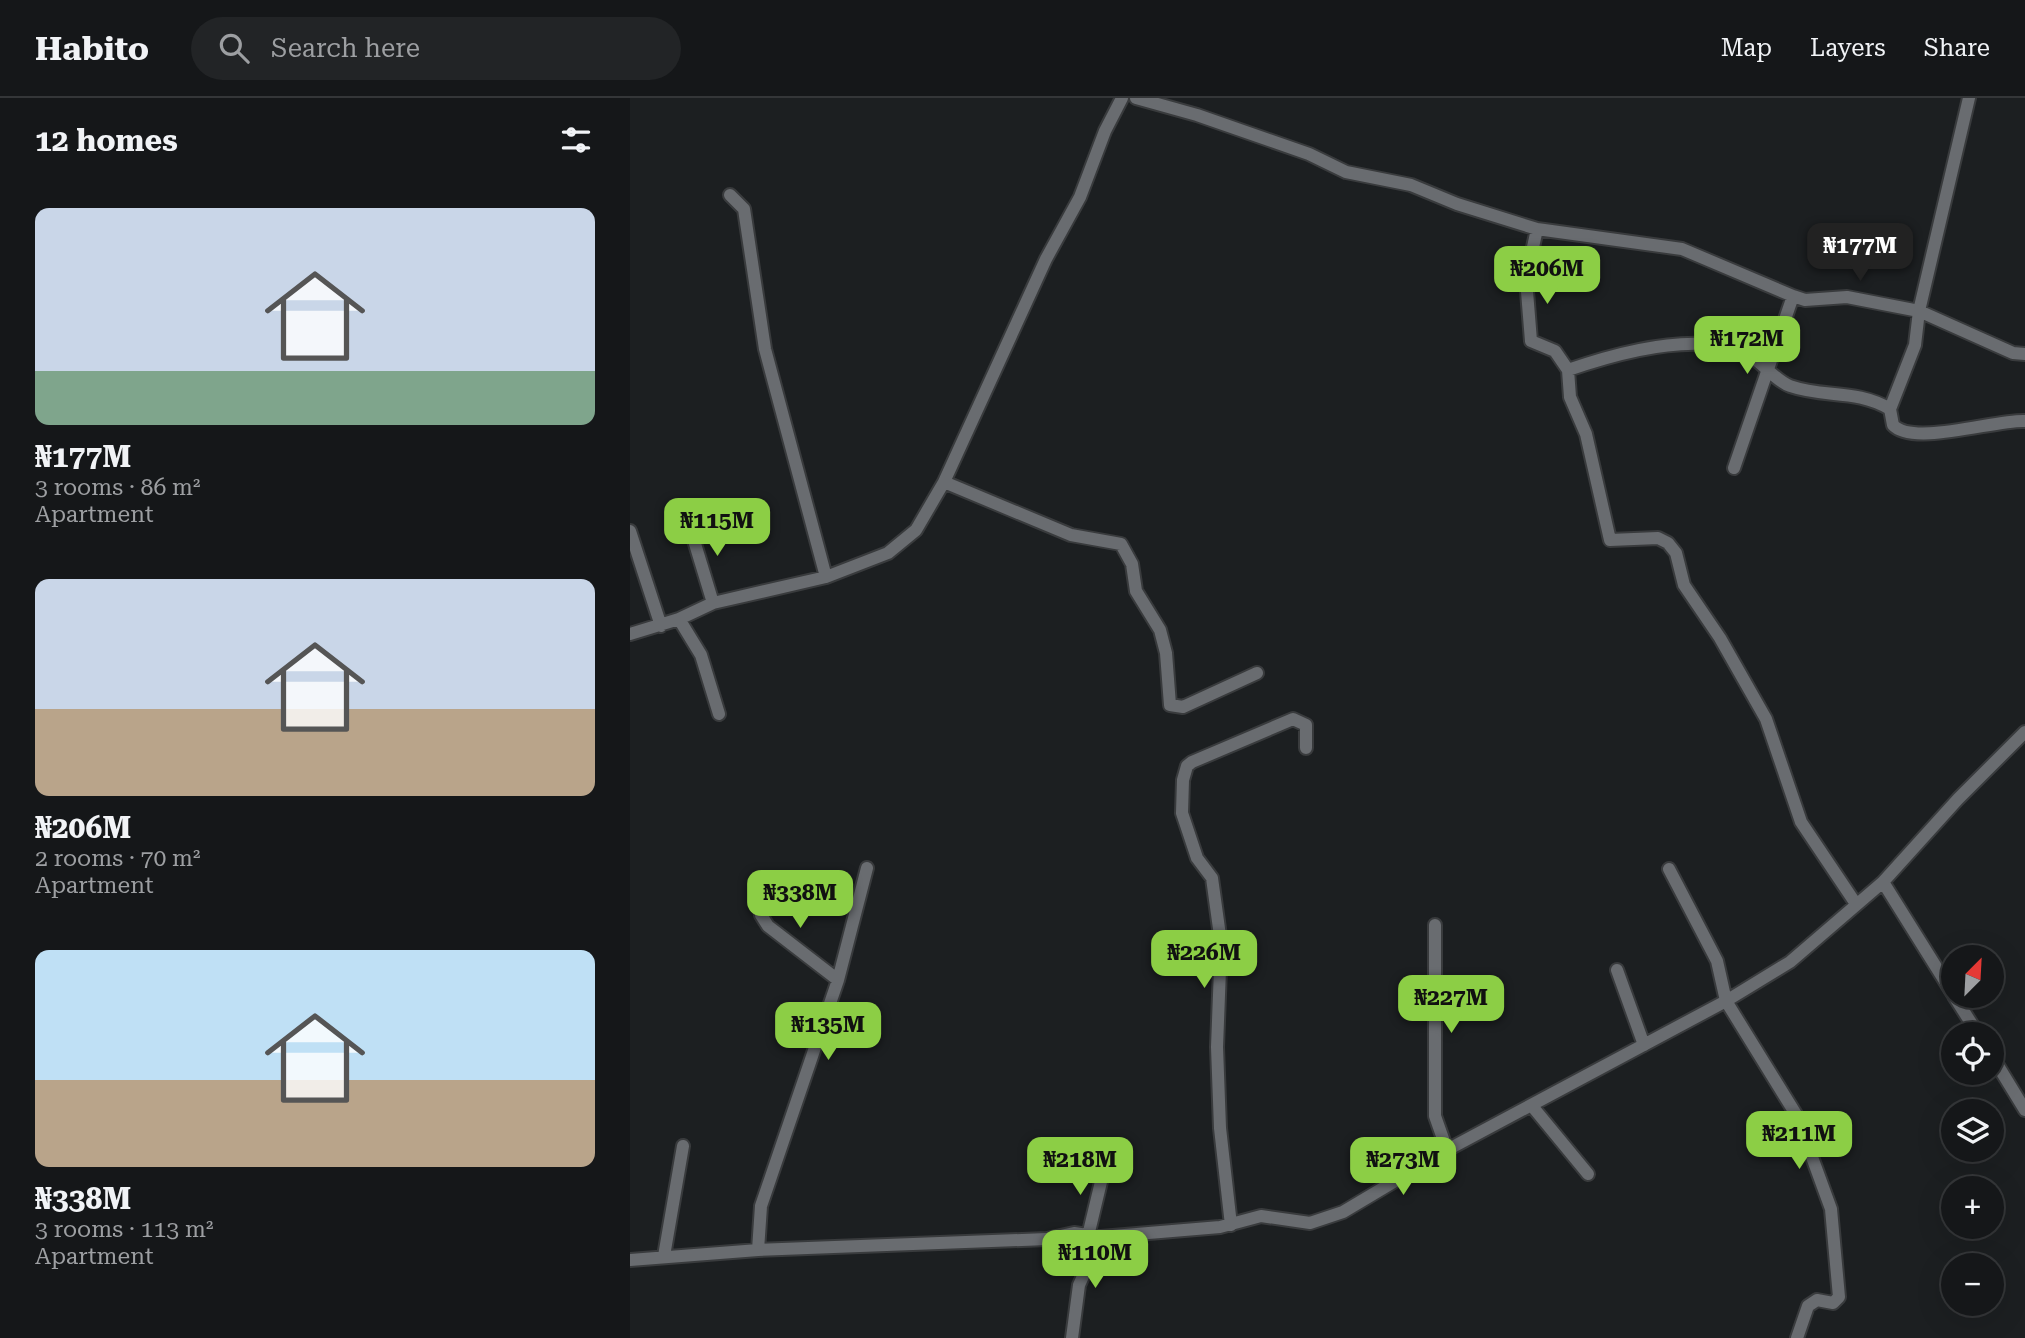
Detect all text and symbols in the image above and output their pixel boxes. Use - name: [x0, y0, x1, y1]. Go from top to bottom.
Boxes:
- search box: [191, 17, 681, 80]
- text: Habito: [35, 29, 149, 68]
- icon: search: [215, 29, 253, 67]
- text: Search here: [271, 33, 420, 63]
- text: Map: [1721, 34, 1772, 62]
- text: Layers: [1810, 34, 1886, 62]
- text: Share: [1924, 34, 1990, 62]
- icon: filters: [557, 121, 595, 159]
- text: 12 homes: [35, 123, 178, 158]
- pin: ₦177M: [1811, 223, 1909, 283]
- text: ₦177M: [1823, 232, 1897, 259]
- pin: ₦206M: [1498, 246, 1596, 306]
- icon: home: [252, 253, 378, 379]
- text: ₦206M: [1510, 255, 1584, 282]
- pin: ₦172M: [1698, 316, 1796, 376]
- text: ₦172M: [1710, 325, 1784, 352]
- text: ₦177M: [35, 439, 131, 474]
- text: 3 rooms · 86 m²: [35, 474, 201, 501]
- pin: ₦115M: [668, 498, 766, 558]
- text: Apartment: [35, 501, 154, 528]
- text: ₦115M: [680, 507, 754, 534]
- icon: home: [252, 624, 378, 750]
- text: ₦206M: [35, 810, 131, 845]
- text: 2 rooms · 70 m²: [35, 845, 201, 872]
- pin: ₦338M: [751, 870, 849, 930]
- text: Apartment: [35, 872, 154, 899]
- text: ₦338M: [763, 879, 837, 906]
- pin: ₦226M: [1155, 930, 1253, 990]
- text: ₦226M: [1167, 939, 1241, 966]
- north arrow: [1941, 945, 2004, 1008]
- map controls: [1941, 945, 2004, 1316]
- pin: ₦227M: [1402, 976, 1500, 1035]
- text: ₦227M: [1414, 984, 1488, 1011]
- icon: home: [252, 995, 378, 1121]
- pin: ₦135M: [779, 1002, 877, 1062]
- text: ₦135M: [791, 1011, 865, 1038]
- button: locate: [1941, 1022, 2004, 1085]
- button: layers: [1941, 1099, 2004, 1162]
- pin: ₦211M: [1750, 1112, 1848, 1171]
- text: ₦211M: [1762, 1120, 1836, 1147]
- pin: ₦218M: [1031, 1138, 1129, 1197]
- pin: ₦273M: [1354, 1138, 1452, 1197]
- text: ₦218M: [1043, 1146, 1117, 1173]
- text: ₦273M: [1366, 1146, 1440, 1173]
- button: +: [1941, 1176, 2004, 1239]
- text: ₦338M: [35, 1181, 131, 1216]
- text: 3 rooms · 113 m²: [35, 1216, 213, 1243]
- pin: ₦110M: [1046, 1230, 1144, 1290]
- text: ₦110M: [1058, 1239, 1132, 1266]
- text: Apartment: [35, 1243, 154, 1270]
- button: −: [1941, 1253, 2004, 1316]

